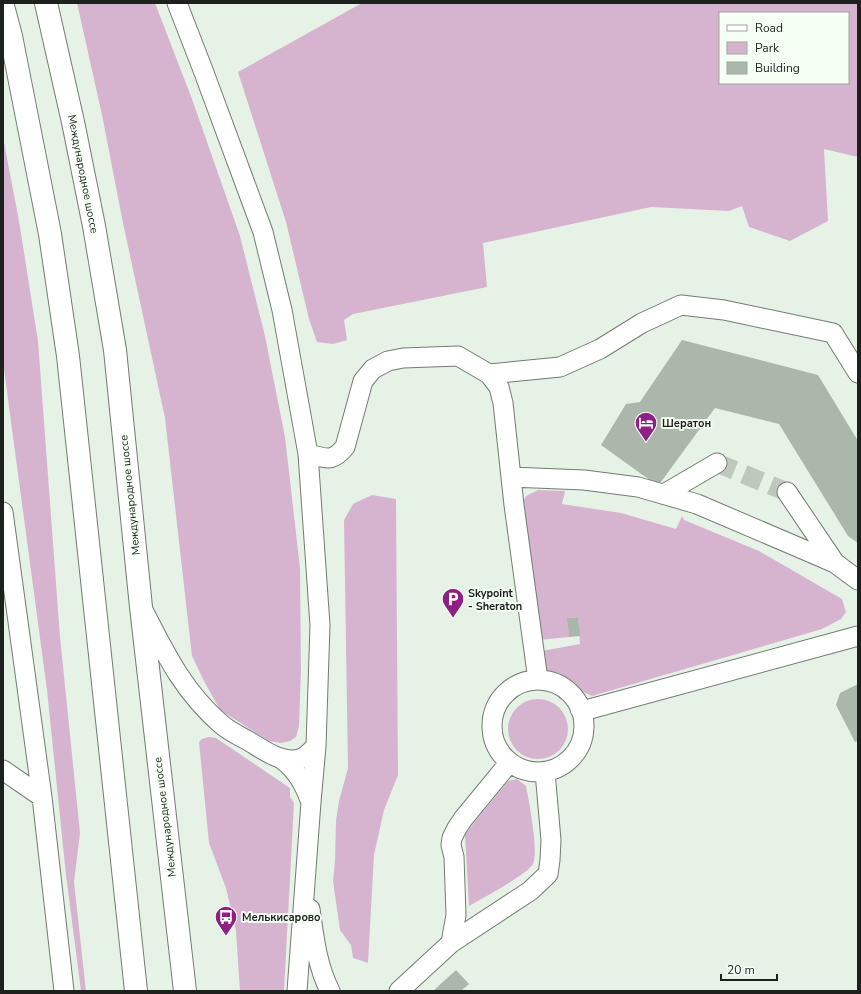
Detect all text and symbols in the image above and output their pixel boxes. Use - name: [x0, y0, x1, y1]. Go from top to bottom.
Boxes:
- legend: [719, 12, 849, 84]
- text: Road: [755, 20, 783, 36]
- text: Park: [755, 40, 780, 56]
- text: Building: [755, 60, 800, 76]
- street label: Международное шоссе: [64, 113, 102, 235]
- hotel icon: Шератон: [633, 410, 659, 443]
- place label: Шератон: [662, 416, 711, 431]
- street label: Международное шоссе: [116, 434, 144, 556]
- parking icon: Skypoint - Sheraton: [440, 586, 466, 619]
- place label: Skypoint - Sheraton: [468, 586, 522, 614]
- street label: Международное шоссе: [150, 756, 180, 878]
- bus stop icon: Мелькисарово: [213, 904, 239, 937]
- place label: Мелькисарово: [242, 910, 321, 925]
- scale bar: [721, 956, 777, 982]
- text: 20 m: [727, 962, 755, 978]

